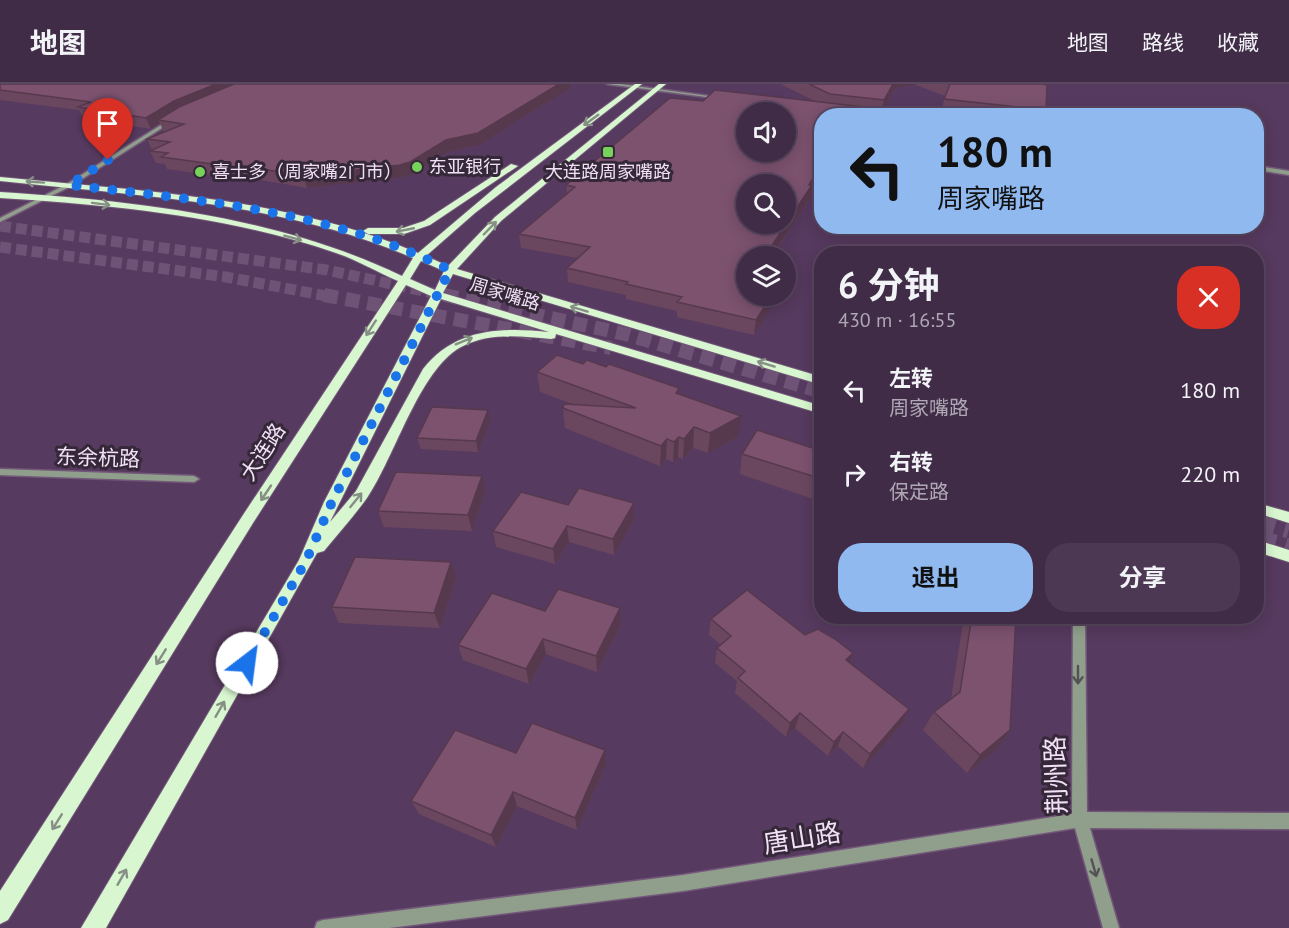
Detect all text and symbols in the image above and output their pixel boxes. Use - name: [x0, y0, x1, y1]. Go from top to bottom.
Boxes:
- text: 地图: [30, 24, 86, 61]
- text: 地图: [1067, 29, 1109, 56]
- text: 路线: [1142, 29, 1184, 56]
- text: 收藏: [1217, 29, 1259, 56]
- pin: [82, 98, 133, 160]
- map controls: [736, 102, 796, 306]
- button: sound: [736, 102, 796, 162]
- icon: arrive: [91, 107, 124, 140]
- one-way arrow: [583, 113, 599, 126]
- text: 180 m: [937, 124, 1053, 179]
- icon: left: [838, 132, 916, 210]
- marker: 大连路周家嘴路: [601, 145, 615, 159]
- place label: 东亚银行: [429, 155, 501, 178]
- place label: 喜士多（周家嘴2门市）: [212, 160, 402, 183]
- marker: 东亚银行: [410, 160, 424, 174]
- place label: 大连路周家嘴路: [545, 160, 671, 183]
- marker: 喜士多（周家嘴2门市）: [193, 165, 207, 179]
- button: search: [736, 174, 796, 234]
- one-way arrow: [25, 176, 45, 187]
- text: 周家嘴路: [937, 181, 1045, 215]
- one-way arrow: [91, 199, 111, 210]
- one-way arrow: [483, 220, 497, 235]
- one-way arrow: [395, 225, 415, 236]
- one-way arrow: [284, 232, 303, 244]
- button: layers: [736, 246, 796, 306]
- text: 6 分钟: [838, 261, 940, 308]
- button: close: [1177, 266, 1240, 329]
- street label: 周家嘴路: [467, 272, 543, 315]
- one-way arrow: [570, 303, 589, 314]
- text: 430 m · 16:55: [838, 307, 956, 333]
- one-way arrow: [364, 319, 376, 336]
- one-way arrow: [454, 335, 473, 346]
- one-way arrow: [757, 358, 776, 369]
- text: 左转: [889, 364, 933, 392]
- icon: left: [838, 374, 871, 407]
- text: 180 m: [1180, 376, 1240, 404]
- text: 周家嘴路: [889, 395, 969, 421]
- street label: 大连路: [234, 418, 291, 485]
- street label: 东余杭路: [56, 443, 140, 472]
- text: 右转: [889, 448, 933, 476]
- icon: right: [838, 458, 871, 491]
- text: 220 m: [1180, 460, 1240, 488]
- text: 保定路: [889, 479, 949, 505]
- one-way arrow: [259, 484, 272, 501]
- one-way arrow: [350, 492, 363, 508]
- button: 退出: [838, 543, 1033, 612]
- button: 分享: [1045, 543, 1240, 612]
- position arrow: [215, 631, 279, 695]
- one-way arrow: [154, 648, 166, 665]
- one-way arrow: [1072, 664, 1084, 684]
- one-way arrow: [214, 701, 226, 718]
- street label: 荆州路: [1038, 735, 1073, 815]
- one-way arrow: [50, 813, 62, 830]
- street label: 唐山路: [761, 815, 843, 860]
- one-way arrow: [1089, 858, 1100, 877]
- one-way arrow: [117, 869, 128, 887]

